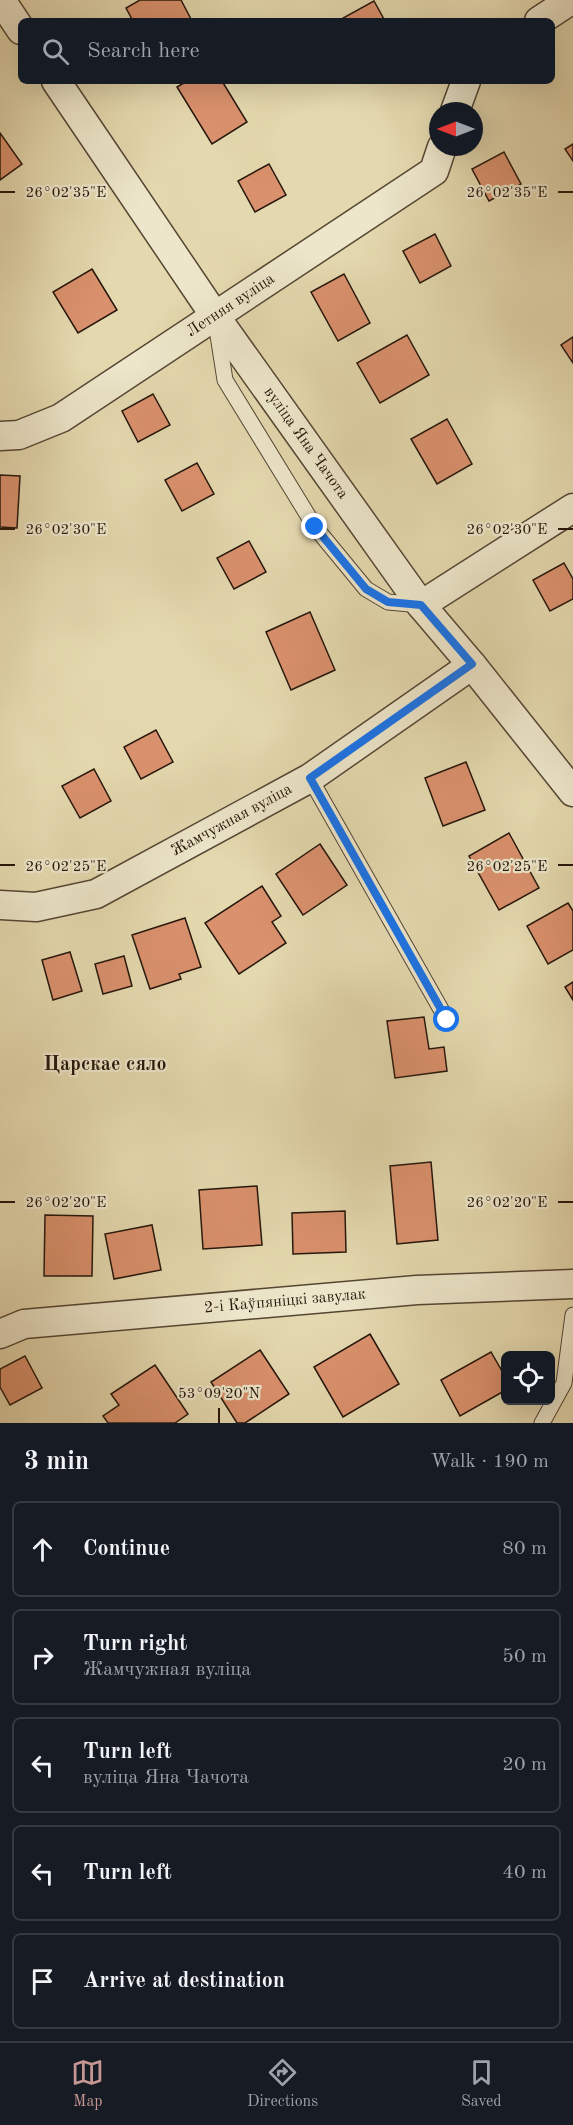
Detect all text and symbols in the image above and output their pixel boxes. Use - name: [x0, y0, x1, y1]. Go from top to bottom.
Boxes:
- search box: [18, 18, 555, 84]
- icon: search: [39, 35, 72, 68]
- text: Search here: [87, 40, 200, 62]
- north arrow: [429, 102, 483, 156]
- text: 26°02'35"E: [26, 186, 106, 201]
- text: 26°02'35"E: [467, 186, 547, 201]
- street label: Летняя вуліца: [184, 271, 278, 340]
- street label: вуліца Яна Чачота: [261, 384, 351, 502]
- route end: [301, 513, 327, 539]
- text: 26°02'30"E: [26, 523, 106, 538]
- text: 26°02'30"E: [467, 523, 547, 538]
- street label: Жамчужная вуліца: [169, 781, 295, 859]
- text: 26°02'25"E: [26, 860, 106, 875]
- text: 26°02'25"E: [467, 860, 547, 875]
- route start: [433, 1006, 459, 1032]
- district label: Царскае сяло: [43, 1055, 167, 1075]
- text: 26°02'20"E: [26, 1196, 106, 1211]
- text: 26°02'20"E: [467, 1196, 547, 1211]
- street label: 2-і Каўпяніцкі завулак: [204, 1286, 366, 1316]
- map controls: [501, 1351, 555, 1405]
- button: locate: [501, 1351, 555, 1405]
- text: 53°09'20"N: [178, 1387, 260, 1402]
- text: 3 min: [24, 1449, 89, 1475]
- text: Walk · 190 m: [430, 1452, 549, 1472]
- icon: ahead: [26, 1533, 59, 1566]
- text: Continue: [83, 1538, 170, 1560]
- text: 80 m: [502, 1539, 547, 1559]
- text: Turn right: [83, 1633, 187, 1655]
- icon: right: [26, 1641, 59, 1674]
- text: 50 m: [502, 1647, 547, 1667]
- text: Жамчужная вуліца: [83, 1660, 251, 1680]
- text: Turn left: [83, 1741, 172, 1763]
- icon: left: [26, 1749, 59, 1782]
- text: 20 m: [502, 1755, 547, 1775]
- text: вуліца Яна Чачота: [83, 1768, 249, 1788]
- icon: left: [26, 1857, 59, 1890]
- text: Turn left: [83, 1862, 172, 1884]
- text: 40 m: [502, 1863, 547, 1883]
- icon: arrive: [26, 1965, 59, 1998]
- text: Arrive at destination: [83, 1970, 285, 1992]
- tab: Map: [71, 2056, 104, 2112]
- tab: Directions: [247, 2056, 318, 2112]
- tab: Saved: [461, 2056, 502, 2112]

